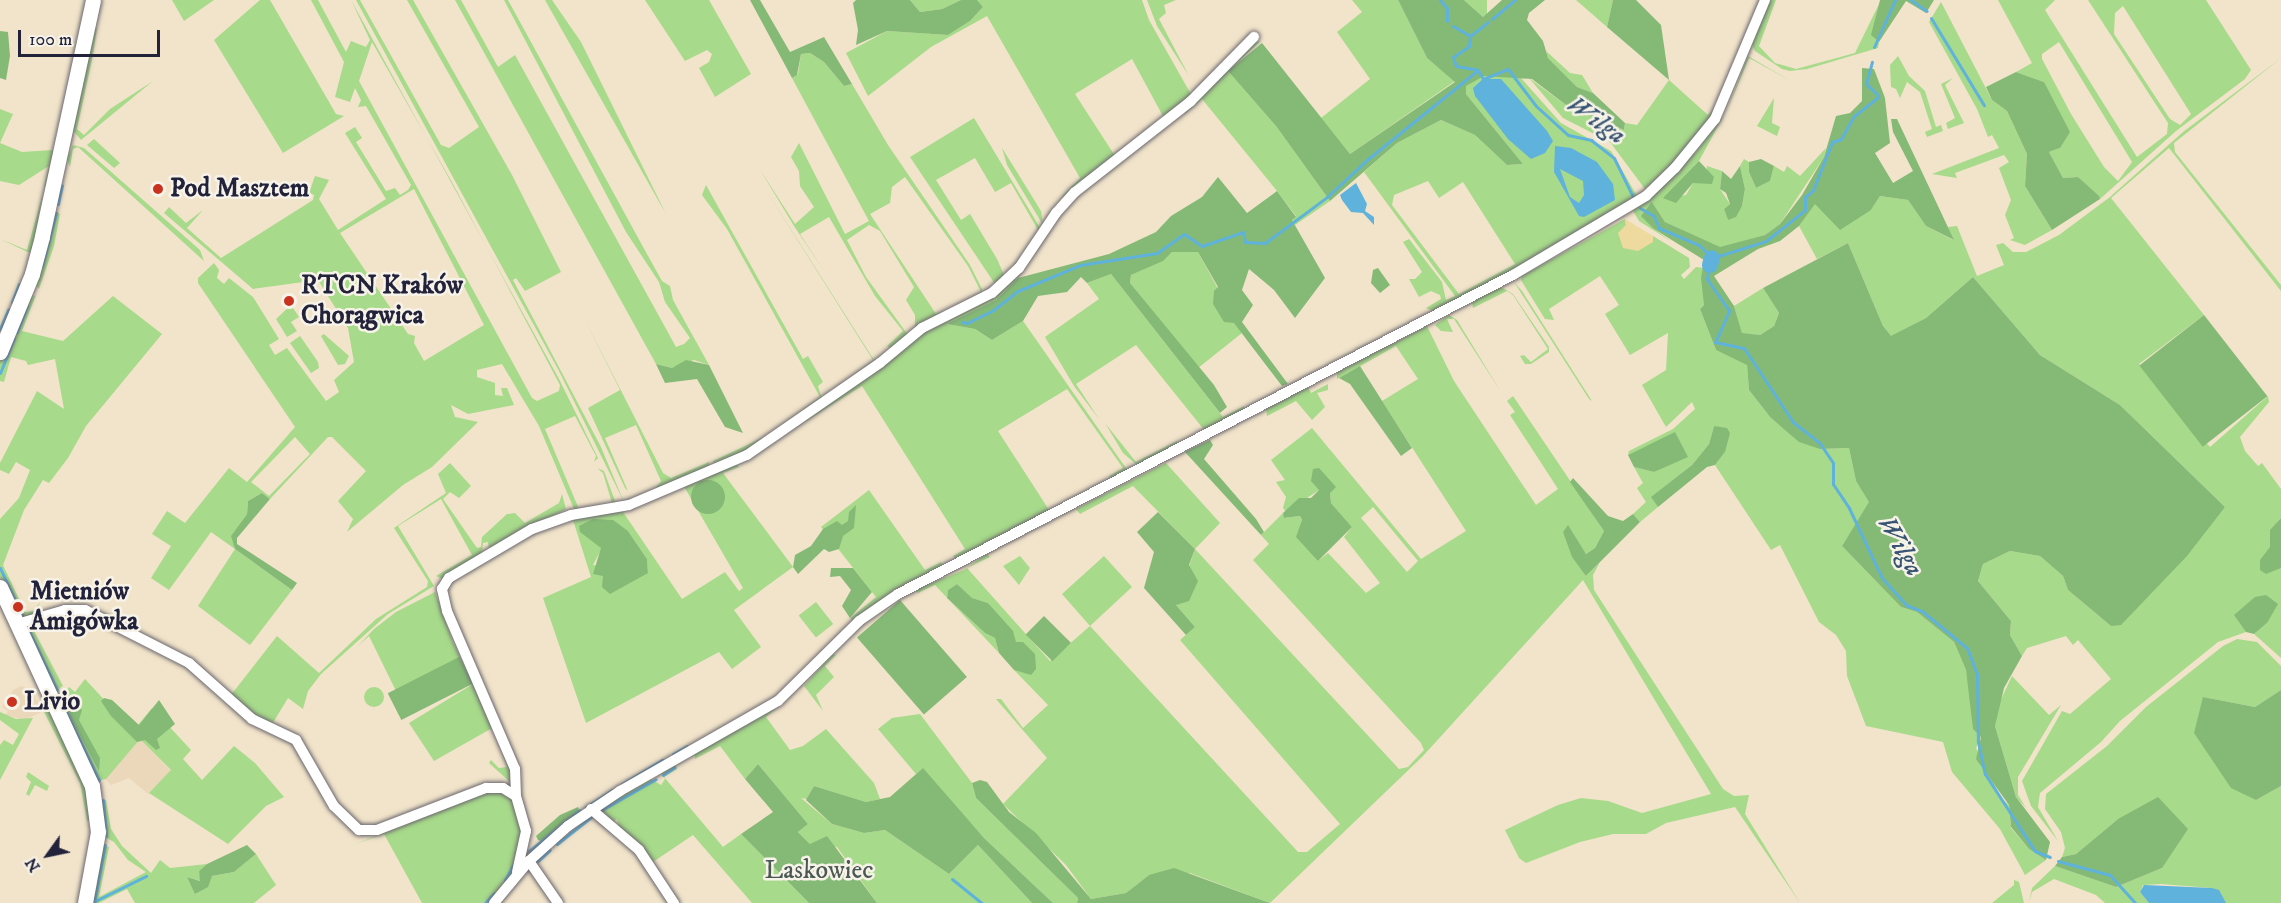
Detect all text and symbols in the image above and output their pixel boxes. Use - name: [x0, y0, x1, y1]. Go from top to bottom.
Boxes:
- scale bar: [21, 18, 164, 56]
- text: 100 m: [29, 29, 72, 51]
- water label: Wilga: [1560, 88, 1632, 152]
- place label: Pod Masztem: [170, 173, 309, 205]
- marker: Pod Masztem: [151, 182, 165, 196]
- place label: RTCN Kraków Chorągwica: [301, 270, 463, 332]
- marker: RTCN Kraków Chorągwica: [282, 294, 296, 308]
- water label: Wilga: [1870, 510, 1930, 582]
- place label: Mietniów Amigówka: [30, 576, 138, 638]
- marker: Mietniów Amigówka: [11, 600, 25, 614]
- place label: Livio: [24, 686, 80, 718]
- marker: Livio: [5, 695, 19, 709]
- north arrow: [18, 825, 78, 885]
- text: N: [21, 854, 45, 876]
- park label: Laskowiec: [764, 855, 874, 887]

